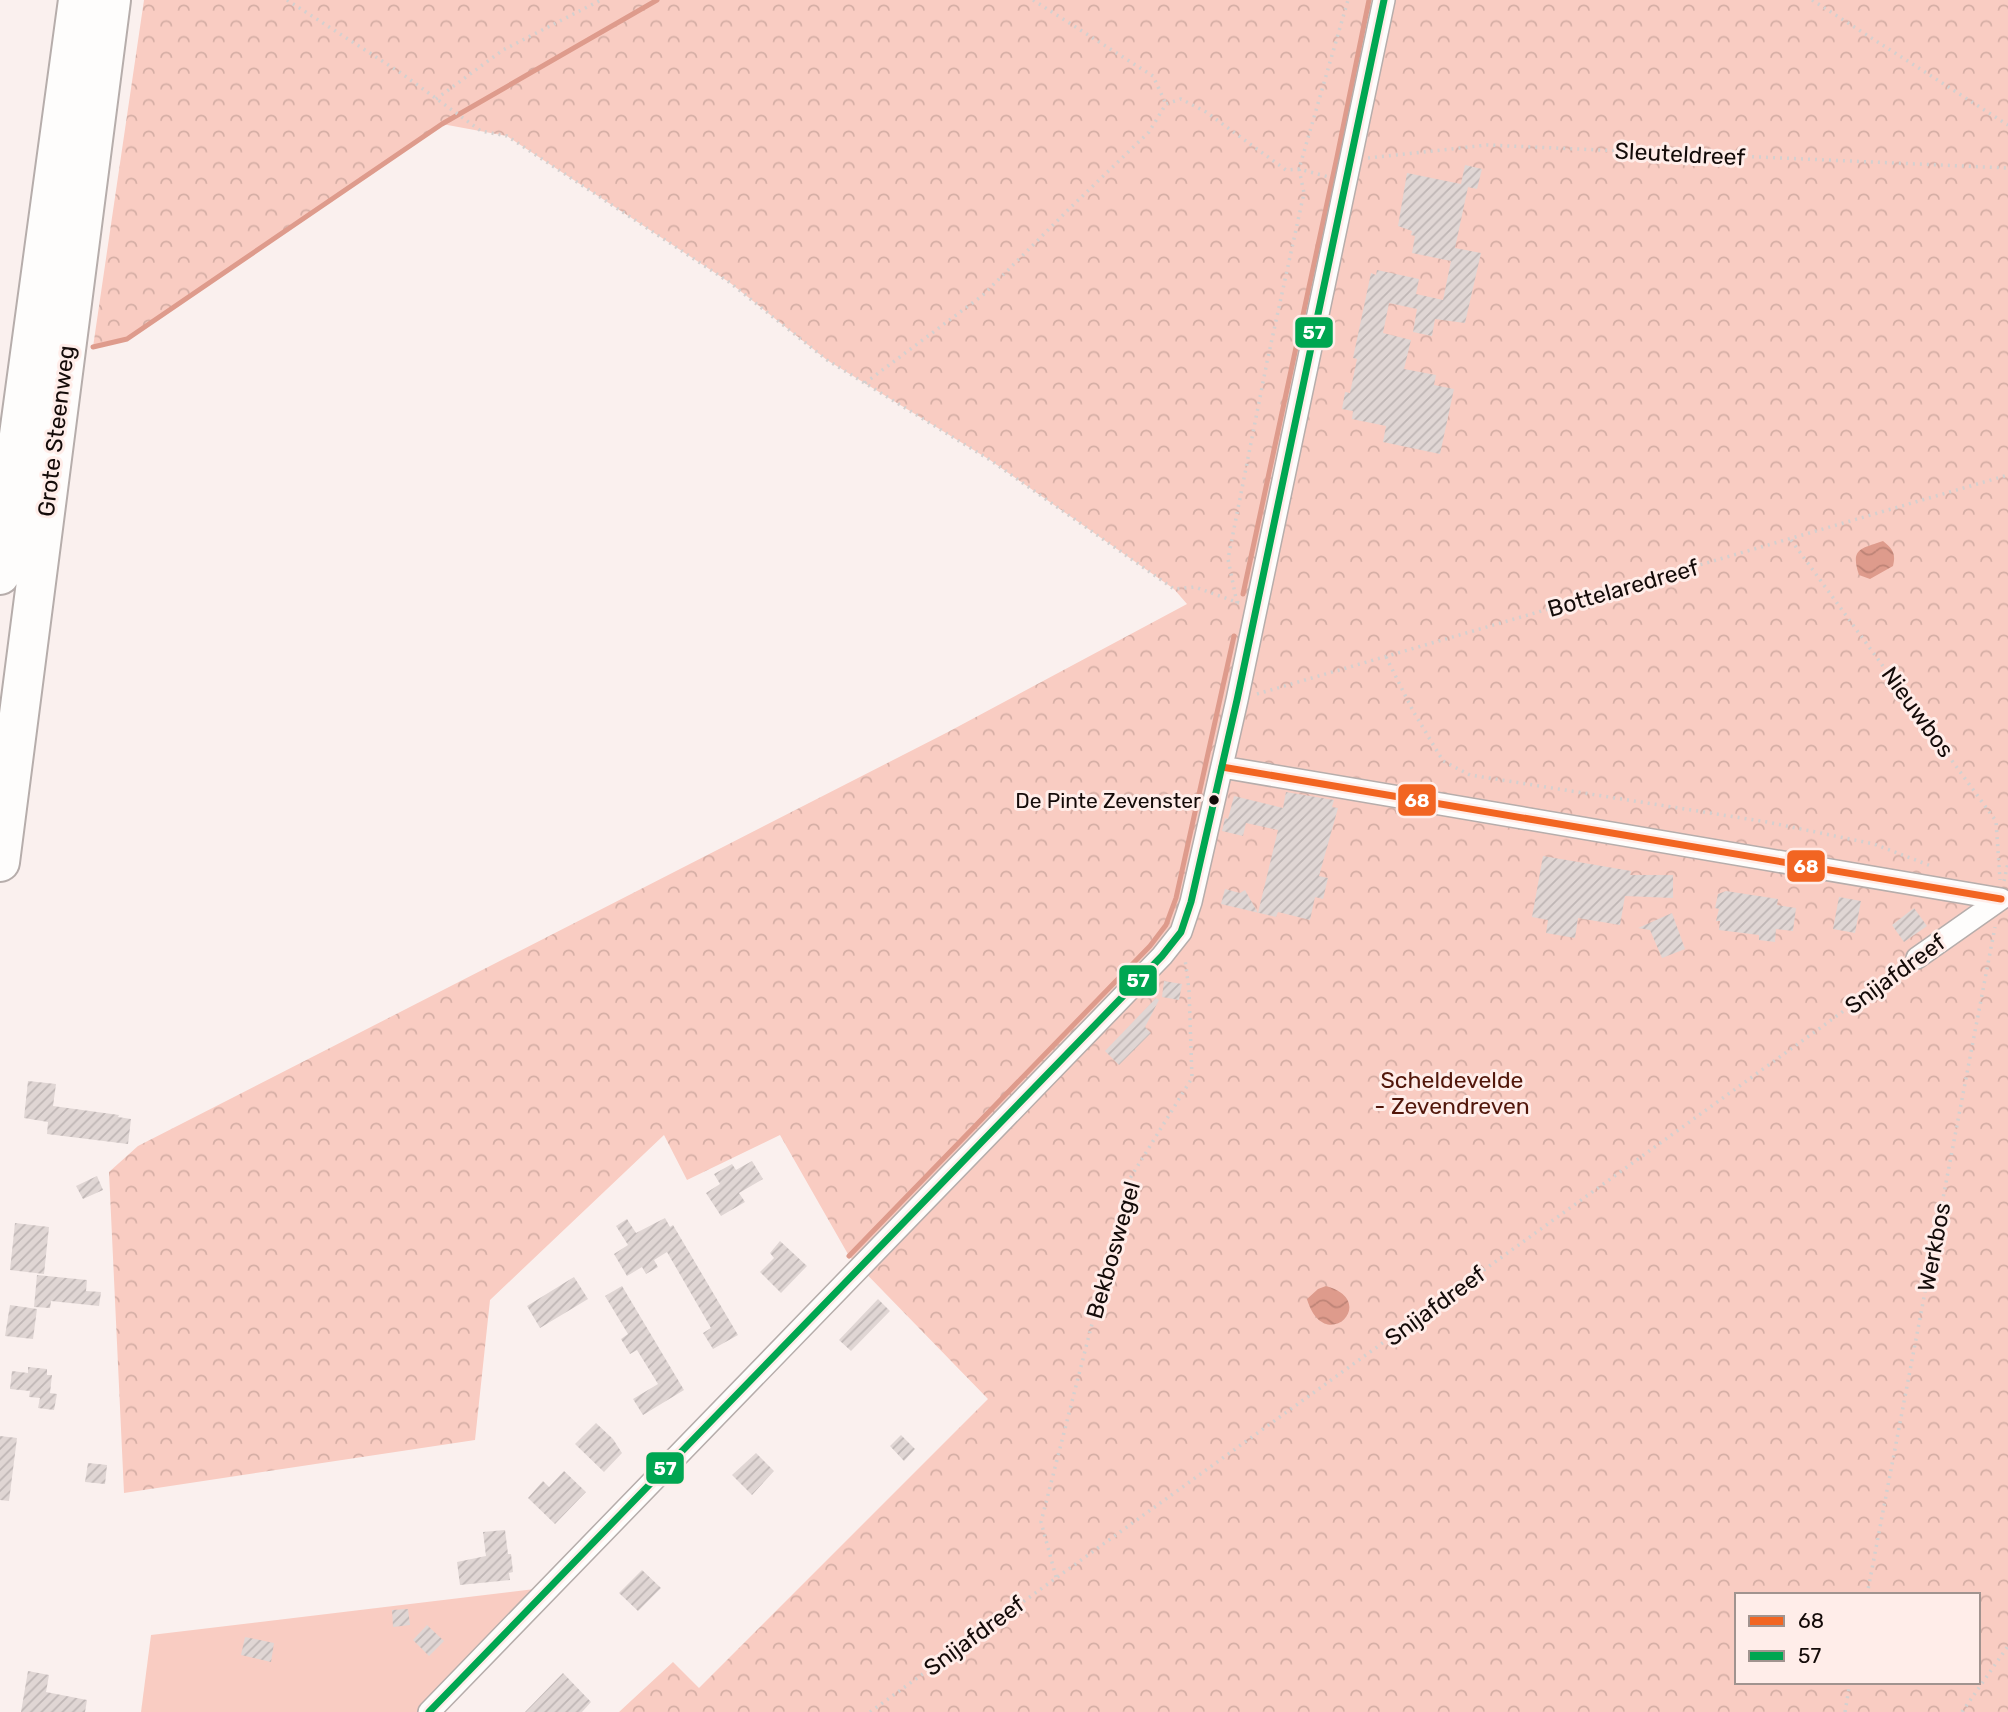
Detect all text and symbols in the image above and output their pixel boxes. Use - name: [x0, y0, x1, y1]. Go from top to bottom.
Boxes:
- street label: Sleuteldreef: [1614, 137, 1746, 171]
- line badge: 57: [1294, 316, 1334, 349]
- text: 57: [1302, 321, 1326, 344]
- street label: Grote Steenweg: [32, 344, 80, 518]
- street label: Bottelaredreef: [1544, 553, 1702, 623]
- street label: Nieuwbos: [1876, 661, 1960, 763]
- line badge: 68: [1397, 783, 1437, 817]
- place label: De Pinte Zevenster: [1015, 788, 1201, 813]
- text: 68: [1404, 789, 1430, 812]
- marker: De Pinte Zevenster: [1207, 793, 1221, 807]
- line badge: 68: [1786, 849, 1826, 883]
- text: 68: [1793, 855, 1819, 878]
- street label: Snijafdreef: [1839, 928, 1951, 1020]
- line badge: 57: [1118, 964, 1158, 997]
- text: 57: [1126, 969, 1150, 992]
- park label: Scheldevelde - Zevendreven: [1374, 1066, 1530, 1120]
- street label: Bekboswegel: [1080, 1178, 1146, 1322]
- street label: Werkbos: [1912, 1200, 1956, 1294]
- street label: Snijafdreef: [1379, 1260, 1491, 1352]
- line badge: 57: [645, 1451, 685, 1485]
- text: 57: [653, 1457, 677, 1480]
- street label: Snijafdreef: [918, 1590, 1030, 1682]
- legend: [1735, 1593, 1980, 1684]
- text: 68: [1798, 1608, 1824, 1633]
- text: 57: [1798, 1643, 1821, 1668]

